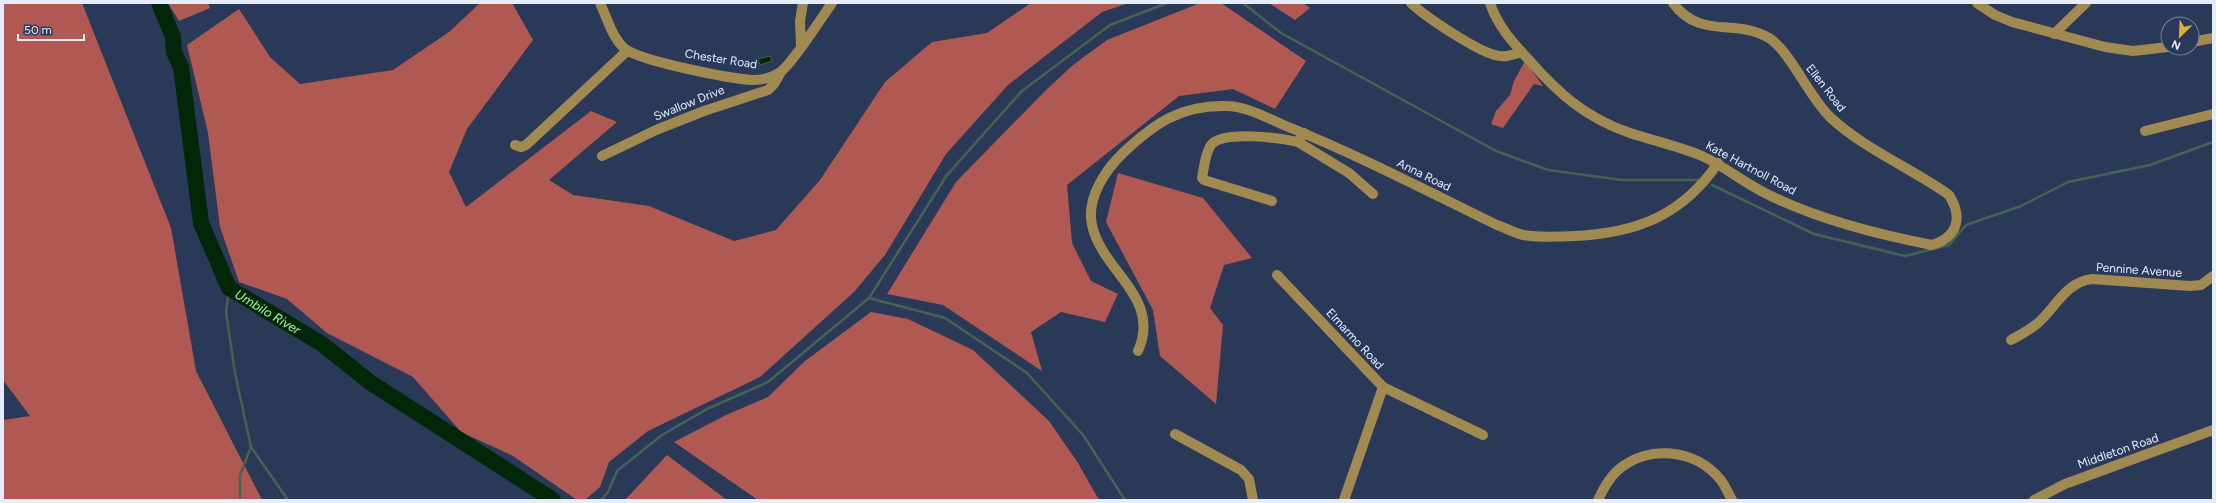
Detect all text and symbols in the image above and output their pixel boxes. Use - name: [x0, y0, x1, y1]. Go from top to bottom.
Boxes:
- scale bar: [18, 16, 84, 42]
- north arrow: [2160, 16, 2200, 56]
- text: 50 m: [24, 23, 52, 37]
- text: N: [2170, 37, 2183, 52]
- street label: Chester Road: [684, 46, 758, 72]
- street label: Ellen Road: [1803, 62, 1849, 114]
- street label: Swallow Drive: [652, 82, 727, 124]
- street label: Kate Hartnoll Road: [1703, 138, 1799, 198]
- street label: Anna Road: [1395, 156, 1453, 194]
- street label: Pennine Avenue: [2095, 260, 2183, 280]
- water label: Umbilo River: [233, 286, 304, 337]
- street label: Elmarmo Road: [1323, 306, 1387, 372]
- street label: Middleton Road: [2076, 431, 2160, 471]

